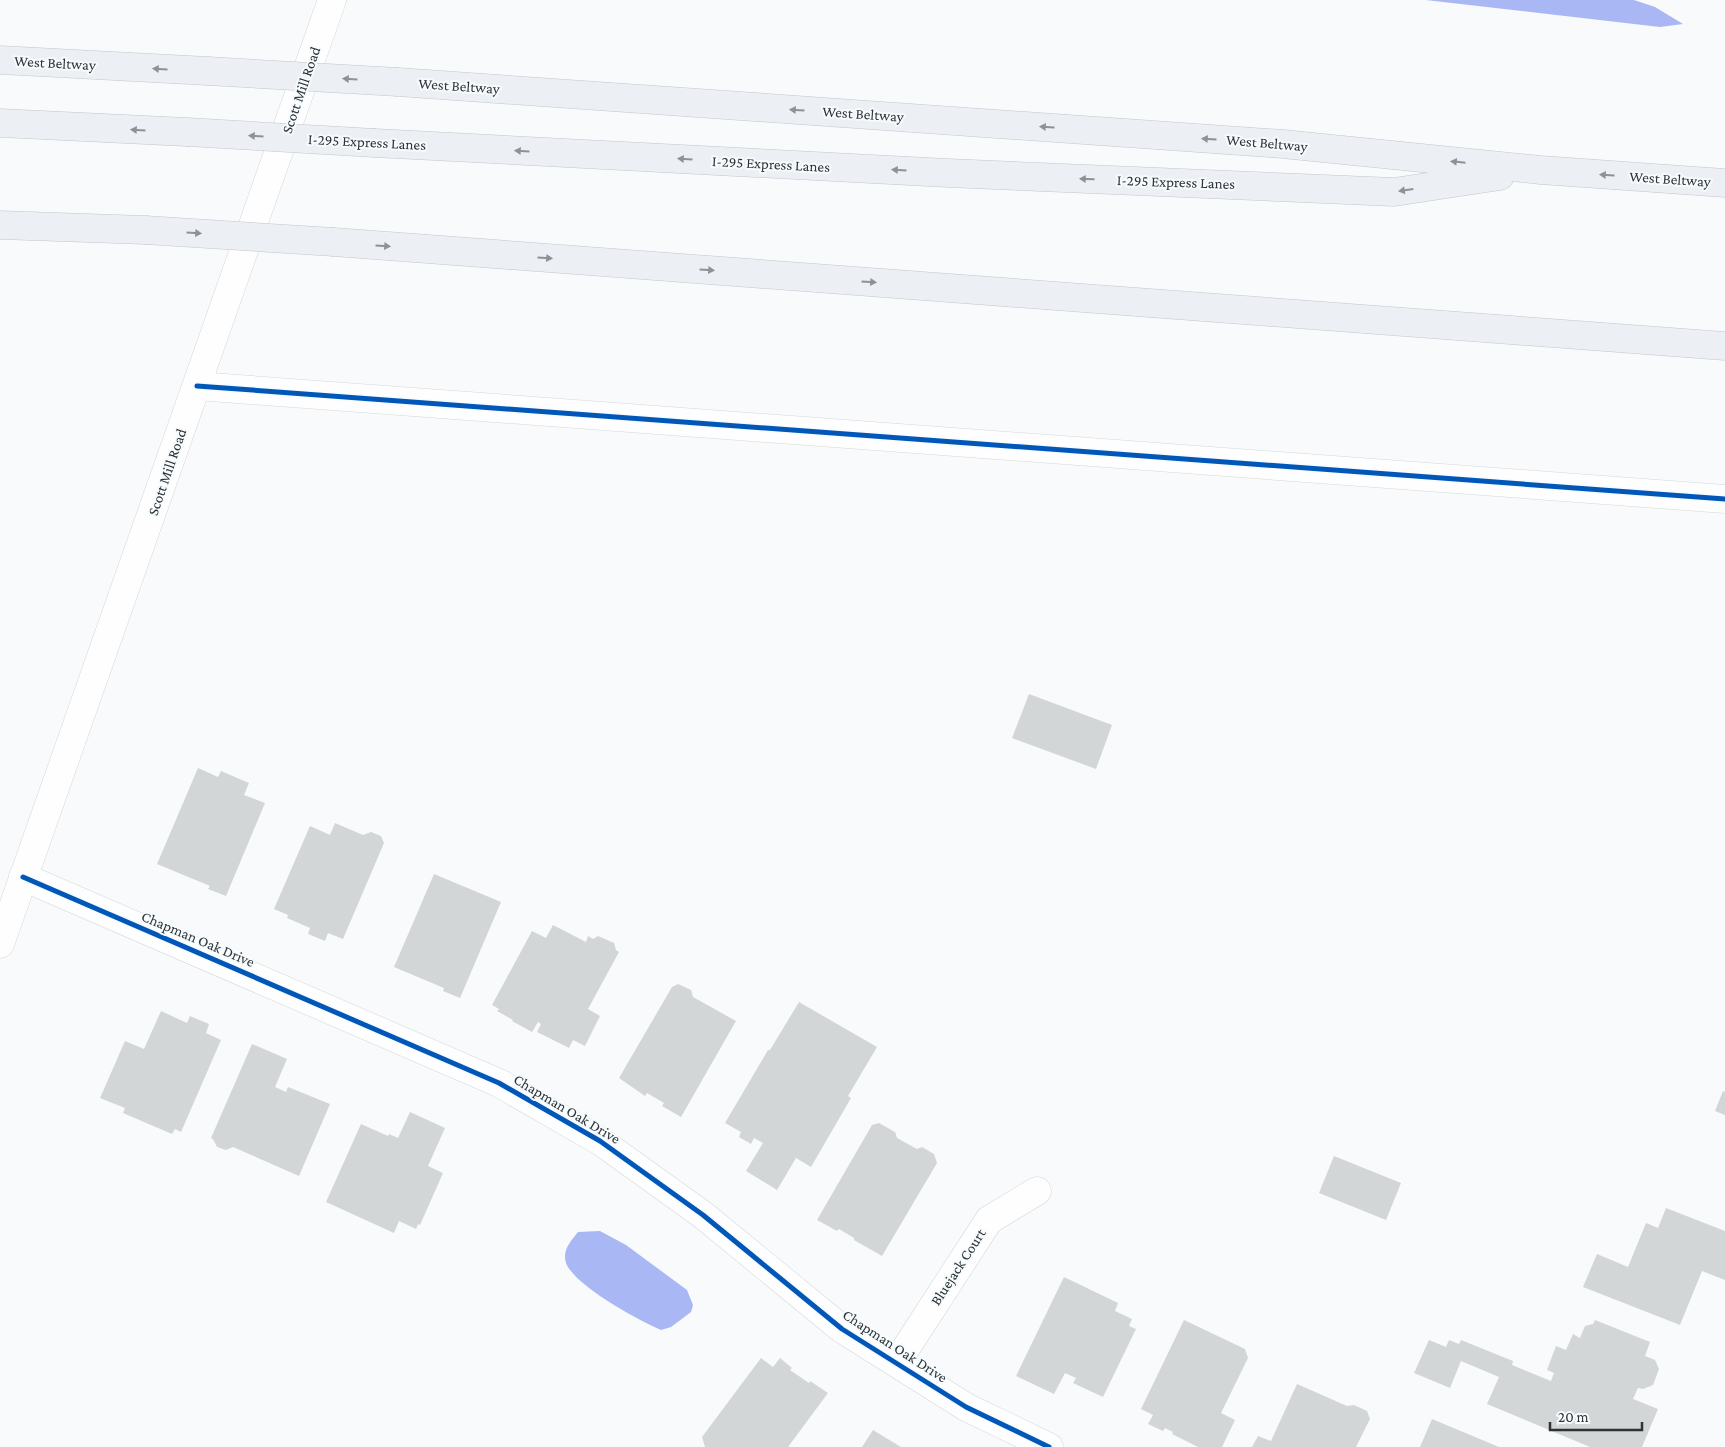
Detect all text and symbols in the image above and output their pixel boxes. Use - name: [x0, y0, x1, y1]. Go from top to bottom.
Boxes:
- street label: Scott Mill Road: [279, 44, 323, 136]
- street label: West Beltway: [14, 53, 96, 74]
- one-way arrow: [151, 64, 167, 72]
- one-way arrow: [341, 74, 357, 82]
- street label: West Beltway: [418, 75, 500, 98]
- street label: West Beltway: [822, 103, 904, 126]
- one-way arrow: [789, 105, 805, 113]
- one-way arrow: [1038, 123, 1054, 131]
- one-way arrow: [130, 125, 146, 133]
- one-way arrow: [248, 131, 264, 139]
- street label: I-295 Express Lanes: [307, 131, 427, 154]
- street label: West Beltway: [1226, 131, 1308, 156]
- one-way arrow: [1201, 134, 1217, 142]
- one-way arrow: [514, 146, 530, 154]
- street label: I-295 Express Lanes: [711, 153, 831, 176]
- one-way arrow: [676, 155, 692, 163]
- one-way arrow: [1449, 158, 1465, 166]
- one-way arrow: [891, 166, 907, 174]
- street label: West Beltway: [1629, 168, 1711, 191]
- one-way arrow: [1599, 170, 1615, 178]
- street label: I-295 Express Lanes: [1117, 172, 1235, 193]
- one-way arrow: [1078, 174, 1094, 182]
- one-way arrow: [1398, 186, 1414, 194]
- one-way arrow: [186, 230, 202, 238]
- one-way arrow: [375, 242, 391, 250]
- one-way arrow: [537, 255, 553, 263]
- one-way arrow: [699, 267, 715, 275]
- one-way arrow: [861, 279, 877, 287]
- street label: Scott Mill Road: [145, 426, 189, 518]
- street label: Chapman Oak Drive: [139, 908, 257, 971]
- street label: Chapman Oak Drive: [510, 1071, 623, 1148]
- street label: Bluejack Court: [927, 1225, 990, 1309]
- street label: Chapman Oak Drive: [839, 1306, 951, 1387]
- scale bar: [1550, 1400, 1642, 1432]
- text: 20 m: [1558, 1409, 1589, 1425]

